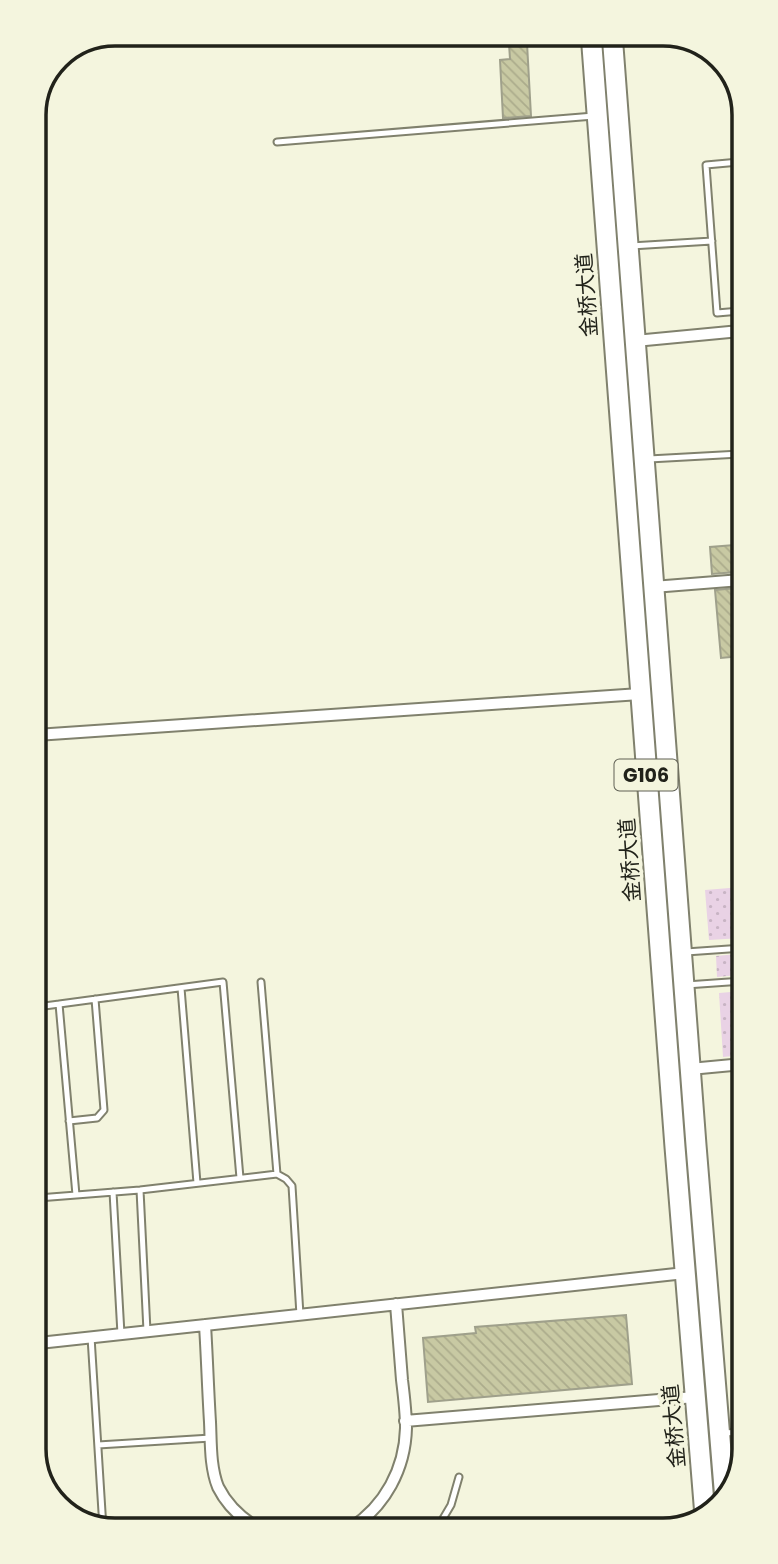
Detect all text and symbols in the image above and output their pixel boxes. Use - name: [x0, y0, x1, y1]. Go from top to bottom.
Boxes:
- street label: 金桥大道: [569, 252, 604, 338]
- road number: G106: [614, 760, 678, 790]
- street label: 金桥大道: [612, 817, 647, 903]
- street label: 金桥大道: [655, 1383, 692, 1469]

